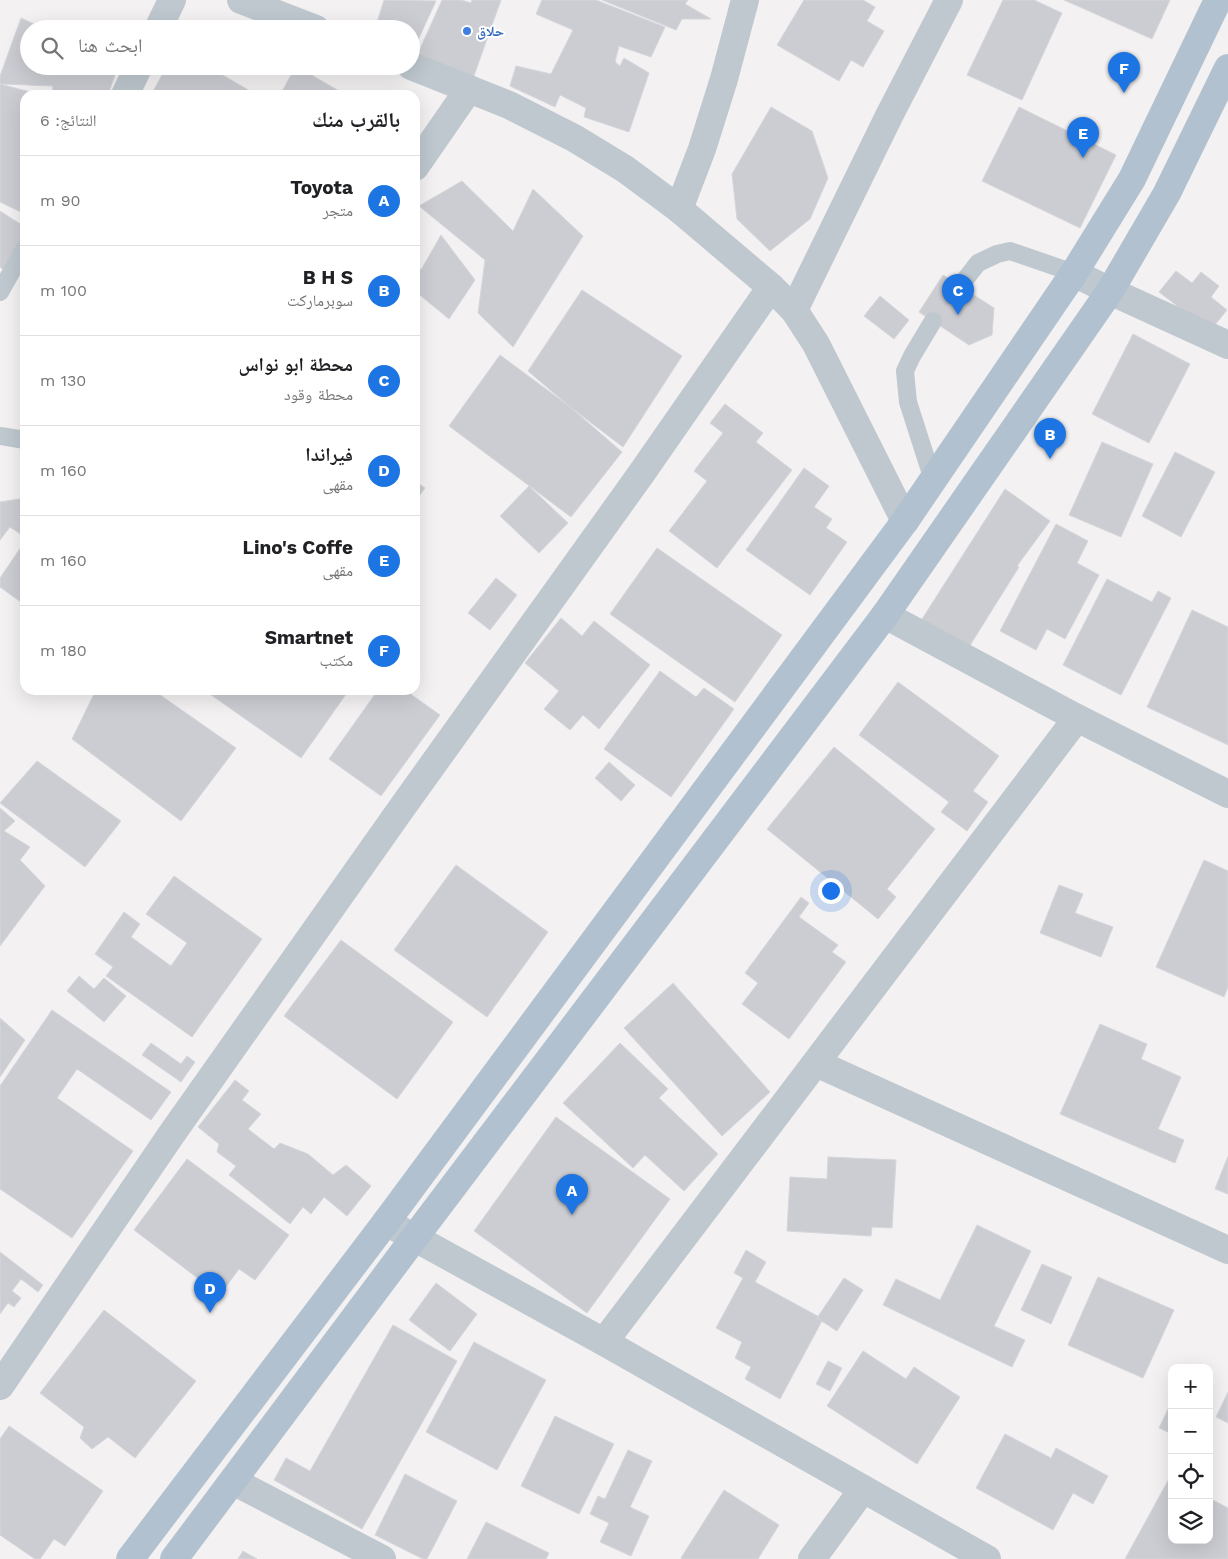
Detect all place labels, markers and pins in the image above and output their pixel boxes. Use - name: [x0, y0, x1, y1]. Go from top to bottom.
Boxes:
- place label: حلاق: [477, 23, 504, 40]
- marker: حلاق: [461, 25, 473, 37]
- pin: F: [1108, 52, 1140, 93]
- pin: E: [1067, 117, 1099, 158]
- pin: C: [942, 274, 974, 315]
- pin: B: [1034, 418, 1066, 459]
- pin: A: [556, 1174, 588, 1215]
- pin: D: [194, 1272, 226, 1313]

